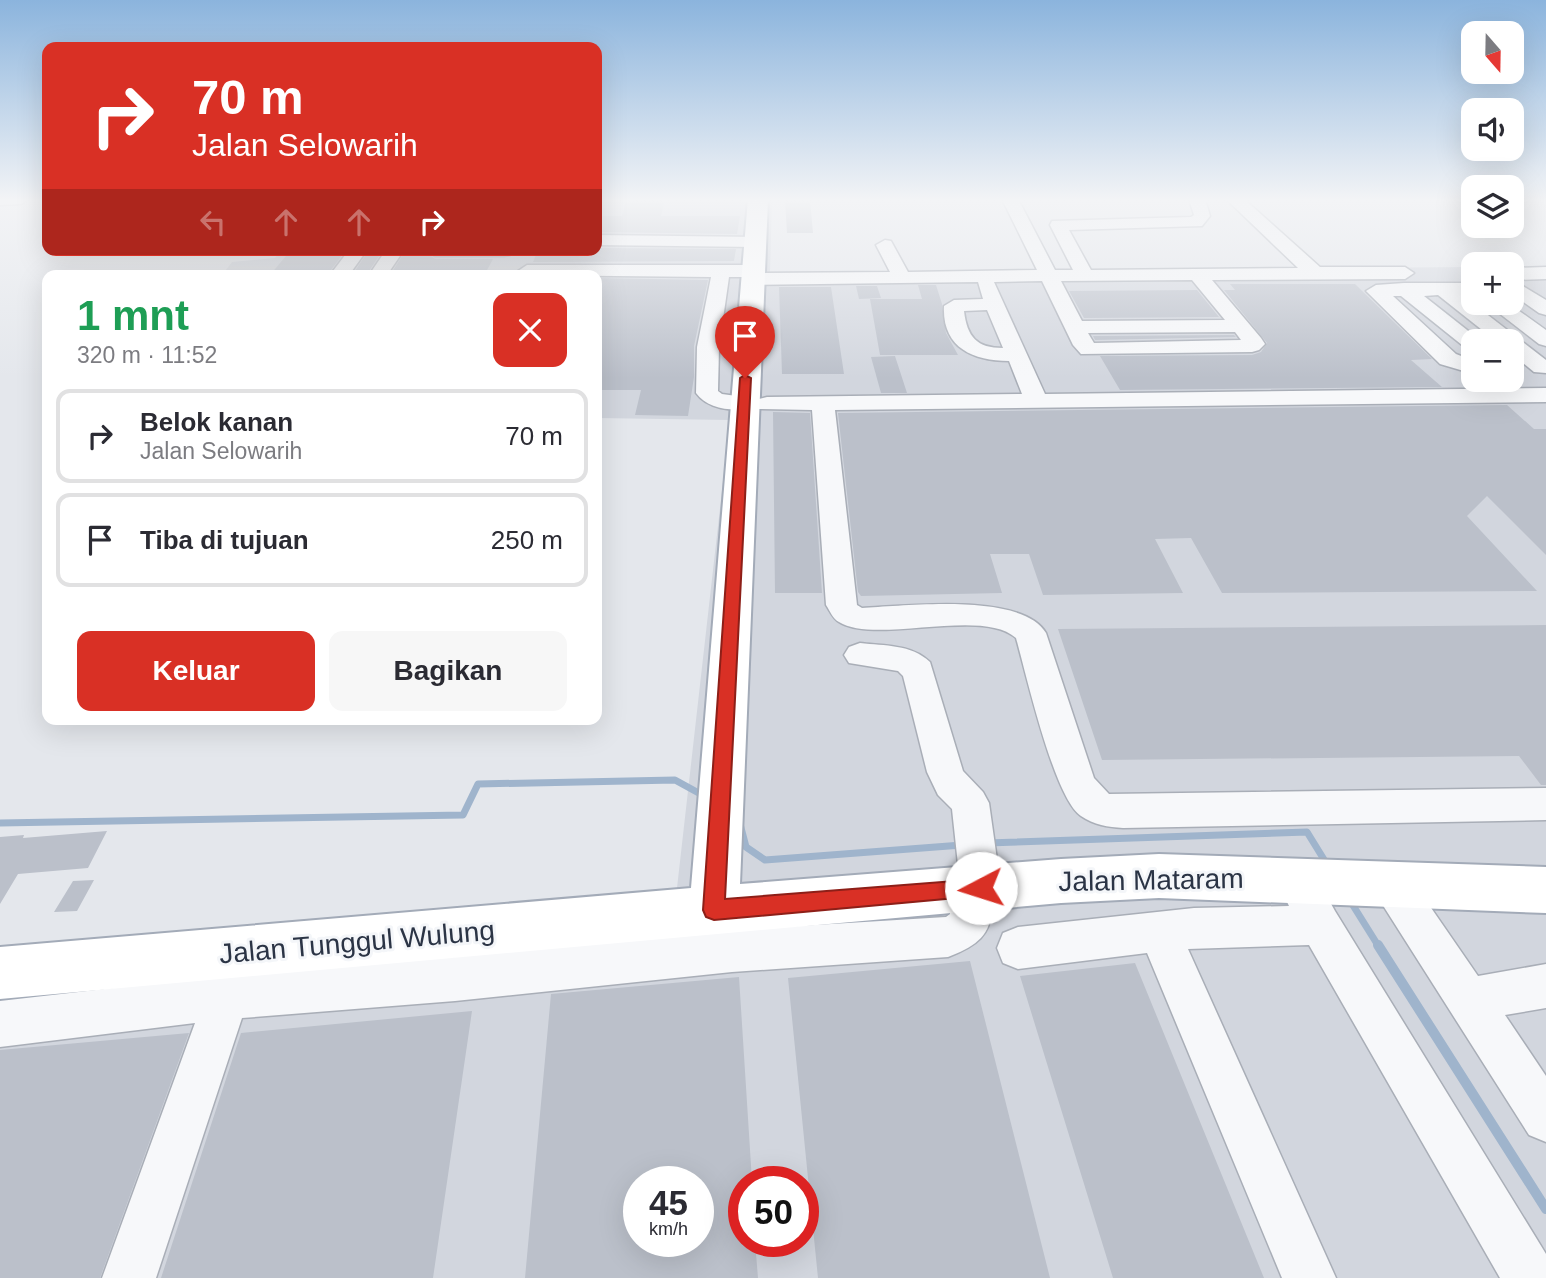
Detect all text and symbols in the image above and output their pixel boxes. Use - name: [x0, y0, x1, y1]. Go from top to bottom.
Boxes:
- north arrow: [1461, 21, 1524, 84]
- map controls: [1461, 21, 1524, 392]
- icon: right: [77, 70, 168, 161]
- text: 70 m: [192, 70, 304, 124]
- button: sound: [1461, 98, 1524, 161]
- text: Jalan Selowarih: [192, 127, 418, 163]
- button: layers: [1461, 175, 1524, 238]
- icon: left: [194, 203, 232, 241]
- icon: ahead: [267, 203, 305, 241]
- icon: ahead: [340, 203, 378, 241]
- icon: right: [413, 203, 451, 241]
- button: +: [1461, 252, 1524, 315]
- text: 1 mnt: [77, 292, 189, 339]
- button: close: [493, 293, 567, 367]
- pin: [715, 306, 775, 378]
- icon: arrive: [726, 317, 764, 355]
- button: −: [1461, 329, 1524, 392]
- text: 320 m · 11:52: [77, 342, 217, 368]
- text: Belok kanan: [140, 407, 293, 437]
- icon: right: [81, 417, 119, 455]
- text: 70 m: [505, 421, 563, 451]
- text: Jalan Selowarih: [140, 438, 302, 464]
- icon: arrive: [81, 521, 119, 559]
- text: Tiba di tujuan: [140, 525, 309, 555]
- text: 250 m: [491, 525, 563, 555]
- button: Keluar: [77, 631, 315, 711]
- button: Bagikan: [329, 631, 567, 711]
- position arrow: [944, 851, 1018, 925]
- street label: Jalan Mataram: [1058, 863, 1244, 897]
- street label: Jalan Tunggul Wulung: [218, 915, 496, 969]
- speed limit sign: 50: [728, 1166, 819, 1257]
- text: 45: [649, 1183, 688, 1222]
- text: km/h: [649, 1219, 688, 1239]

